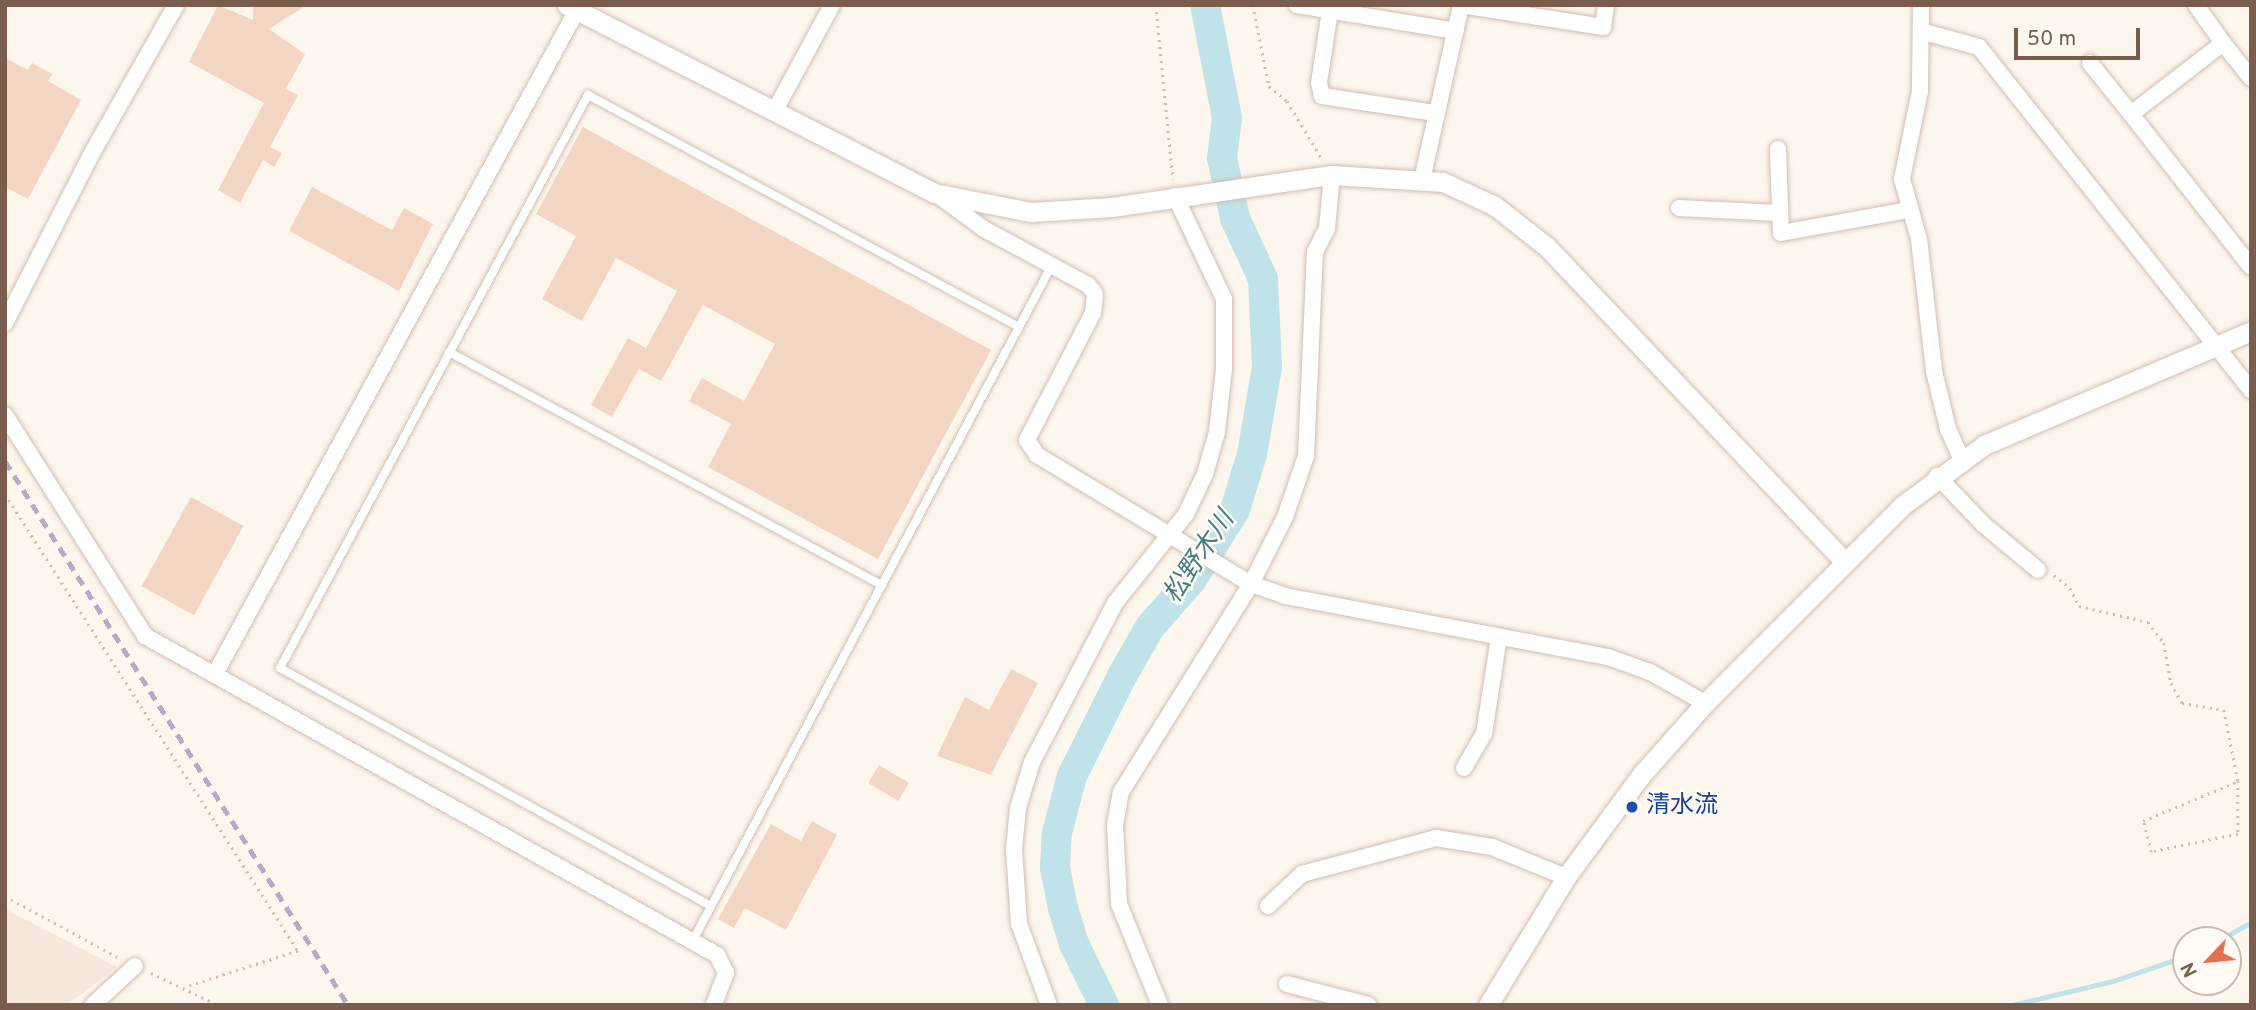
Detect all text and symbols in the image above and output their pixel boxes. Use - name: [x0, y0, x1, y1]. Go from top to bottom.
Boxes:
- scale bar: [2018, 14, 2144, 58]
- text: 50 m: [2027, 26, 2076, 53]
- water label: 松野木川: [1158, 506, 1242, 610]
- place label: 清水流: [1646, 793, 1718, 821]
- marker: 清水流: [1624, 799, 1640, 815]
- north arrow: [2172, 926, 2242, 996]
- text: N: [2176, 958, 2204, 981]

